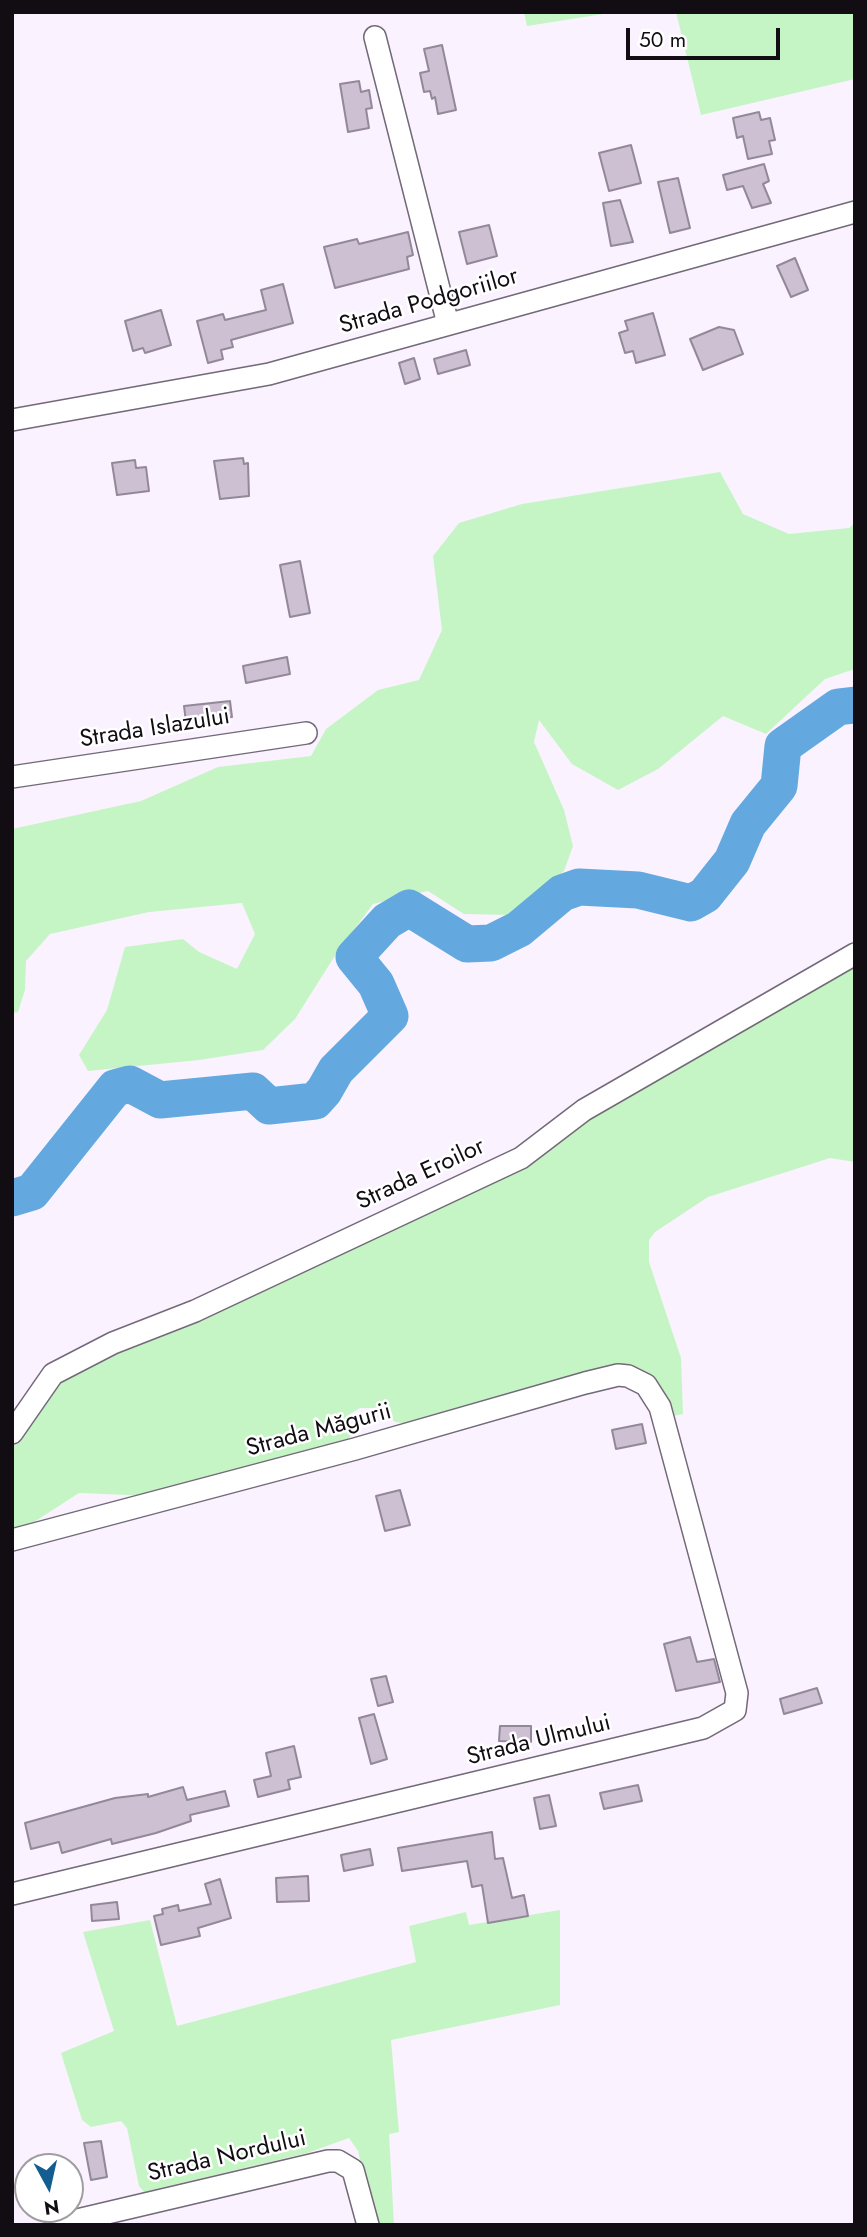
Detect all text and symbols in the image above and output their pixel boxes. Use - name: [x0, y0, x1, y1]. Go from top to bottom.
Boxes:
- scale bar: [629, 14, 783, 58]
- text: 50 m: [639, 25, 686, 55]
- street label: Strada Podgoriilor: [336, 263, 522, 341]
- street label: Strada Islazului: [78, 703, 232, 755]
- street label: Strada Eroilor: [352, 1133, 490, 1217]
- street label: Strada Măgurii: [243, 1398, 395, 1464]
- street label: Strada Ulmului: [464, 1709, 614, 1773]
- street label: Strada Nordului: [145, 2125, 309, 2189]
- north arrow: [14, 2153, 84, 2223]
- text: N: [42, 2193, 61, 2222]

